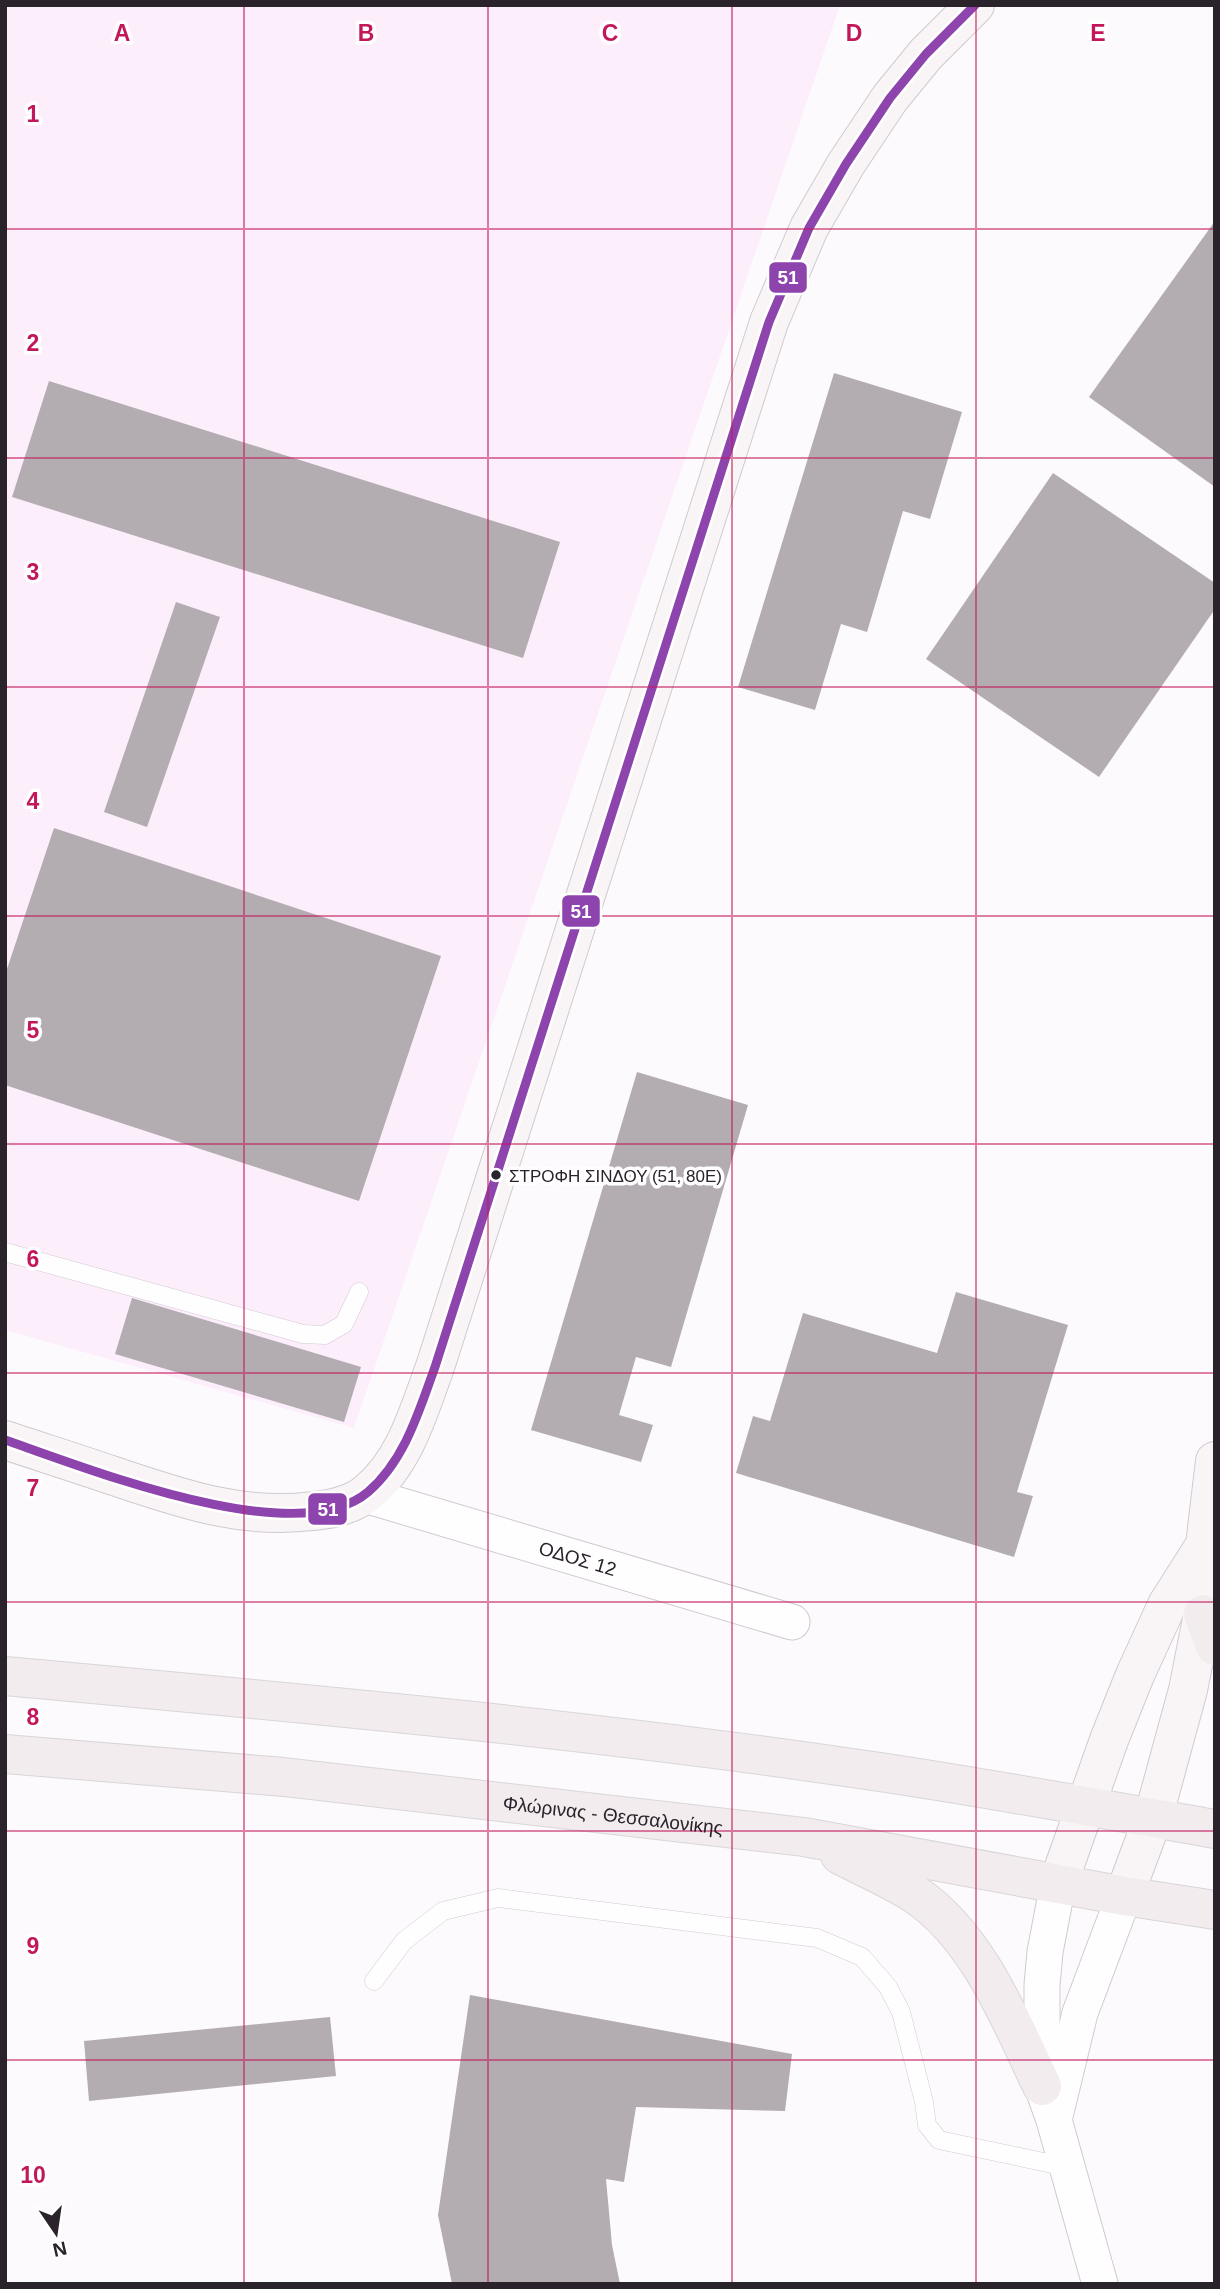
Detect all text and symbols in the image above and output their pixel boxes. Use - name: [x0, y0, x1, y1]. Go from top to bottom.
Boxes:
- text: A: [114, 20, 130, 46]
- text: B: [358, 20, 374, 46]
- text: C: [602, 20, 618, 46]
- text: D: [846, 20, 862, 46]
- text: E: [1090, 20, 1106, 46]
- text: 1: [27, 101, 40, 127]
- line badge: 51: [768, 261, 808, 294]
- text: 51: [777, 267, 799, 288]
- text: 2: [27, 330, 39, 356]
- text: 3: [27, 559, 39, 585]
- text: 4: [27, 788, 40, 814]
- line badge: 51: [561, 894, 601, 928]
- text: 51: [570, 901, 592, 922]
- text: 5: [27, 1017, 40, 1043]
- place label: ΣΤΡΟΦΗ ΣΙΝΔΟΥ (51, 80Ε): [509, 1167, 722, 1186]
- marker: ΣΤΡΟΦΗ ΣΙΝΔΟΥ (51, 80Ε): [489, 1168, 503, 1182]
- text: 6: [27, 1246, 39, 1272]
- text: 7: [27, 1475, 39, 1501]
- line badge: 51: [307, 1492, 348, 1526]
- text: 51: [317, 1499, 339, 1520]
- street label: ΟΔΟΣ 12: [536, 1537, 619, 1580]
- text: 8: [27, 1704, 40, 1730]
- street label: Φλώρινας - Θεσσαλονίκης: [502, 1792, 724, 1839]
- text: 9: [27, 1933, 39, 1959]
- text: 10: [20, 2162, 46, 2188]
- north arrow: [21, 2198, 91, 2268]
- text: N: [51, 2237, 69, 2261]

